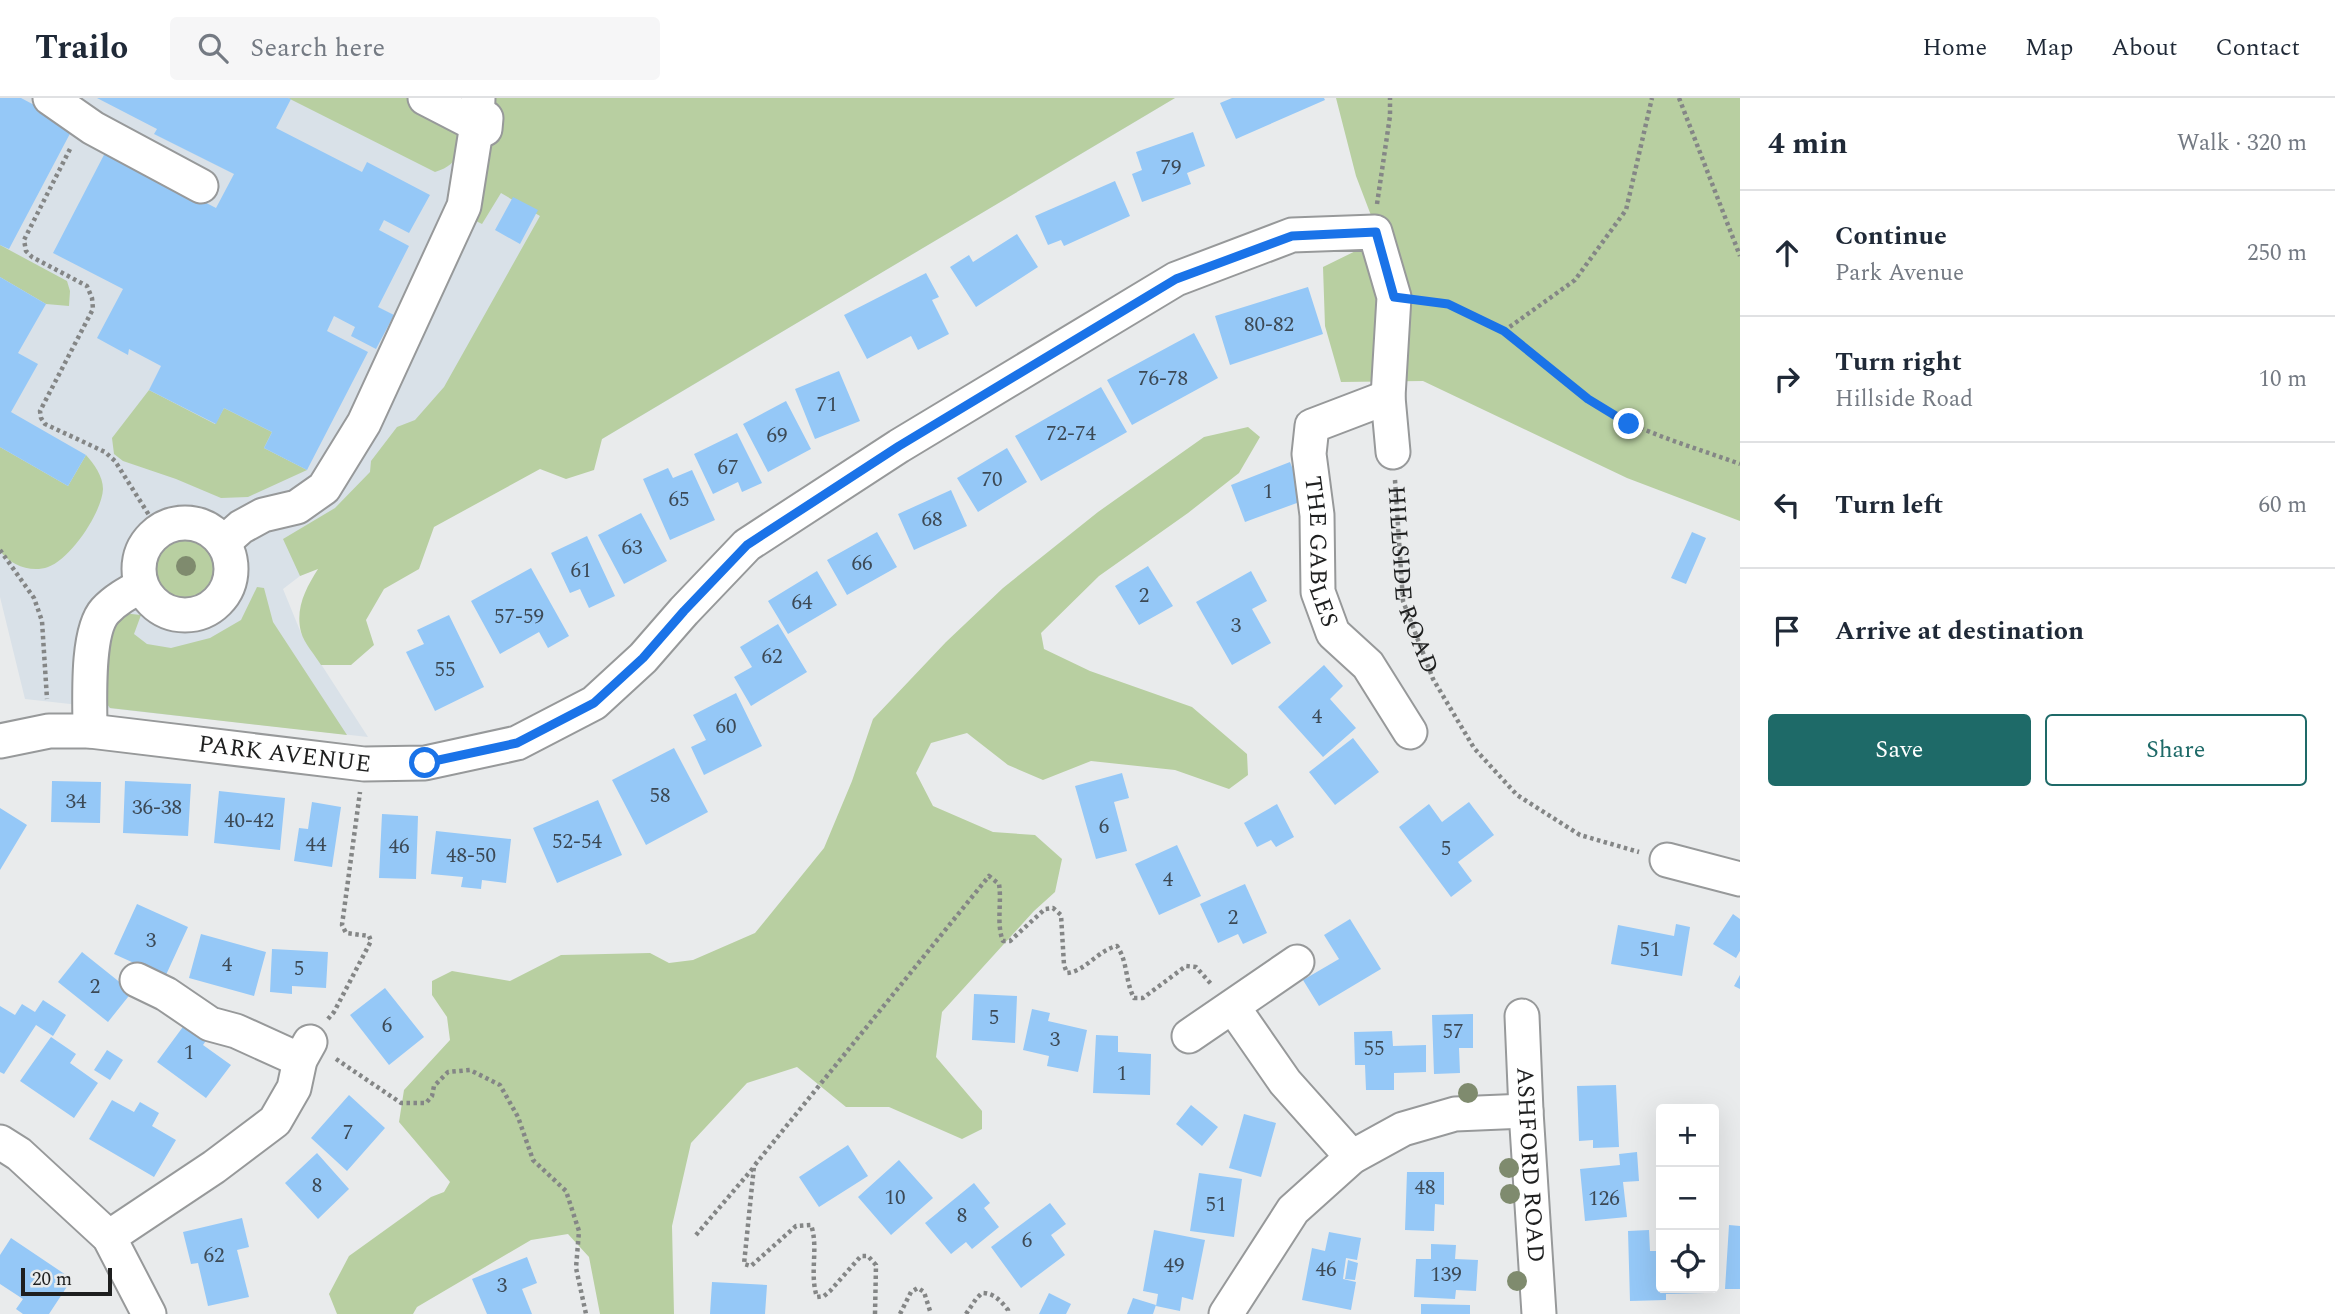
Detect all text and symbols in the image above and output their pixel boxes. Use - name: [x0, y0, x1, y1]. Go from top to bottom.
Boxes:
- search box: [170, 17, 660, 80]
- text: Trailo: [35, 23, 128, 73]
- text: Search here: [250, 28, 385, 68]
- icon: search: [194, 29, 232, 67]
- text: Home: [1922, 30, 1987, 66]
- text: Map: [2025, 30, 2073, 66]
- text: About: [2111, 30, 2177, 66]
- text: Contact: [2215, 30, 2300, 66]
- text: 4 min: [1768, 121, 1848, 167]
- text: Walk · 320 m: [2177, 126, 2307, 161]
- house number: 79: [1161, 152, 1182, 184]
- text: Continue: [1835, 216, 1947, 256]
- icon: ahead: [1768, 234, 1806, 272]
- text: 250 m: [2247, 236, 2307, 271]
- text: Park Avenue: [1835, 256, 1964, 291]
- house number: 80-82: [1244, 309, 1294, 341]
- text: Turn right: [1835, 342, 1962, 382]
- icon: right: [1768, 360, 1806, 398]
- text: 10 m: [2258, 362, 2307, 397]
- house number: 76-78: [1138, 363, 1188, 395]
- text: Hillside Road: [1835, 382, 1973, 417]
- house number: 71: [817, 389, 838, 421]
- route end: [1613, 408, 1644, 439]
- house number: 72-74: [1046, 418, 1096, 450]
- house number: 69: [767, 420, 788, 452]
- house number: 67: [718, 452, 739, 484]
- house number: 70: [982, 464, 1003, 496]
- street label: THE GABLES: [1294, 474, 1347, 632]
- house number: 1: [1263, 476, 1273, 508]
- house number: 65: [669, 484, 690, 516]
- street label: HILLSIDE ROAD: [1377, 485, 1447, 679]
- text: Turn left: [1835, 485, 1943, 525]
- icon: left: [1768, 486, 1806, 524]
- text: 60 m: [2258, 488, 2307, 523]
- house number: 68: [922, 504, 943, 536]
- house number: 63: [622, 532, 643, 564]
- house number: 66: [852, 548, 873, 580]
- house number: 61: [571, 555, 592, 587]
- house number: 2: [1139, 580, 1149, 612]
- house number: 64: [792, 587, 813, 619]
- house number: 57-59: [494, 601, 544, 633]
- house number: 3: [1231, 610, 1242, 642]
- text: Arrive at destination: [1835, 611, 2084, 651]
- icon: arrive: [1768, 612, 1806, 650]
- house number: 62: [762, 641, 783, 673]
- house number: 55: [435, 654, 456, 686]
- house number: 4: [1312, 701, 1323, 733]
- house number: 60: [716, 711, 737, 743]
- button: Save: [1768, 714, 2031, 786]
- button: Share: [2045, 714, 2307, 786]
- street label: PARK AVENUE: [196, 726, 373, 783]
- route start: [409, 747, 440, 778]
- house number: 58: [650, 780, 671, 812]
- house number: 34: [66, 786, 87, 818]
- house number: 36-38: [132, 792, 182, 824]
- house number: 40-42: [224, 805, 274, 837]
- house number: 6: [1099, 811, 1109, 843]
- house number: 52-54: [552, 826, 602, 858]
- house number: 44: [306, 829, 327, 861]
- house number: 46: [389, 831, 410, 863]
- house number: 5: [1441, 833, 1451, 865]
- house number: 48-50: [446, 840, 496, 872]
- house number: 4: [1163, 864, 1174, 896]
- house number: 2: [1228, 902, 1238, 934]
- house number: 3: [146, 925, 157, 957]
- house number: 51: [1640, 934, 1661, 966]
- house number: 4: [222, 949, 233, 981]
- house number: 5: [294, 953, 304, 985]
- house number: 2: [90, 971, 100, 1003]
- house number: 5: [989, 1002, 999, 1034]
- house number: 6: [382, 1010, 392, 1042]
- house number: 57: [1443, 1016, 1464, 1048]
- house number: 3: [1050, 1024, 1061, 1056]
- house number: 55: [1364, 1033, 1385, 1065]
- house number: 1: [184, 1037, 194, 1069]
- house number: 1: [1117, 1058, 1127, 1090]
- street label: ASHFORD ROAD: [1506, 1066, 1554, 1264]
- map controls: [1656, 1104, 1719, 1293]
- button: +: [1656, 1104, 1719, 1167]
- house number: 7: [343, 1117, 353, 1149]
- button: −: [1656, 1167, 1719, 1230]
- house number: 8: [312, 1170, 322, 1202]
- house number: 48: [1415, 1172, 1436, 1204]
- house number: 10: [885, 1182, 906, 1214]
- house number: 126: [1588, 1183, 1620, 1215]
- house number: 51: [1206, 1189, 1227, 1221]
- house number: 8: [957, 1200, 967, 1232]
- house number: 6: [1022, 1225, 1032, 1257]
- button: locate: [1656, 1230, 1719, 1293]
- house number: 62: [204, 1240, 225, 1272]
- house number: 49: [1164, 1250, 1185, 1282]
- house number: 46: [1316, 1254, 1337, 1286]
- house number: 139: [1430, 1259, 1462, 1291]
- scale bar: [21, 1265, 112, 1297]
- text: 20 m: [32, 1265, 72, 1294]
- house number: 3: [497, 1270, 508, 1302]

